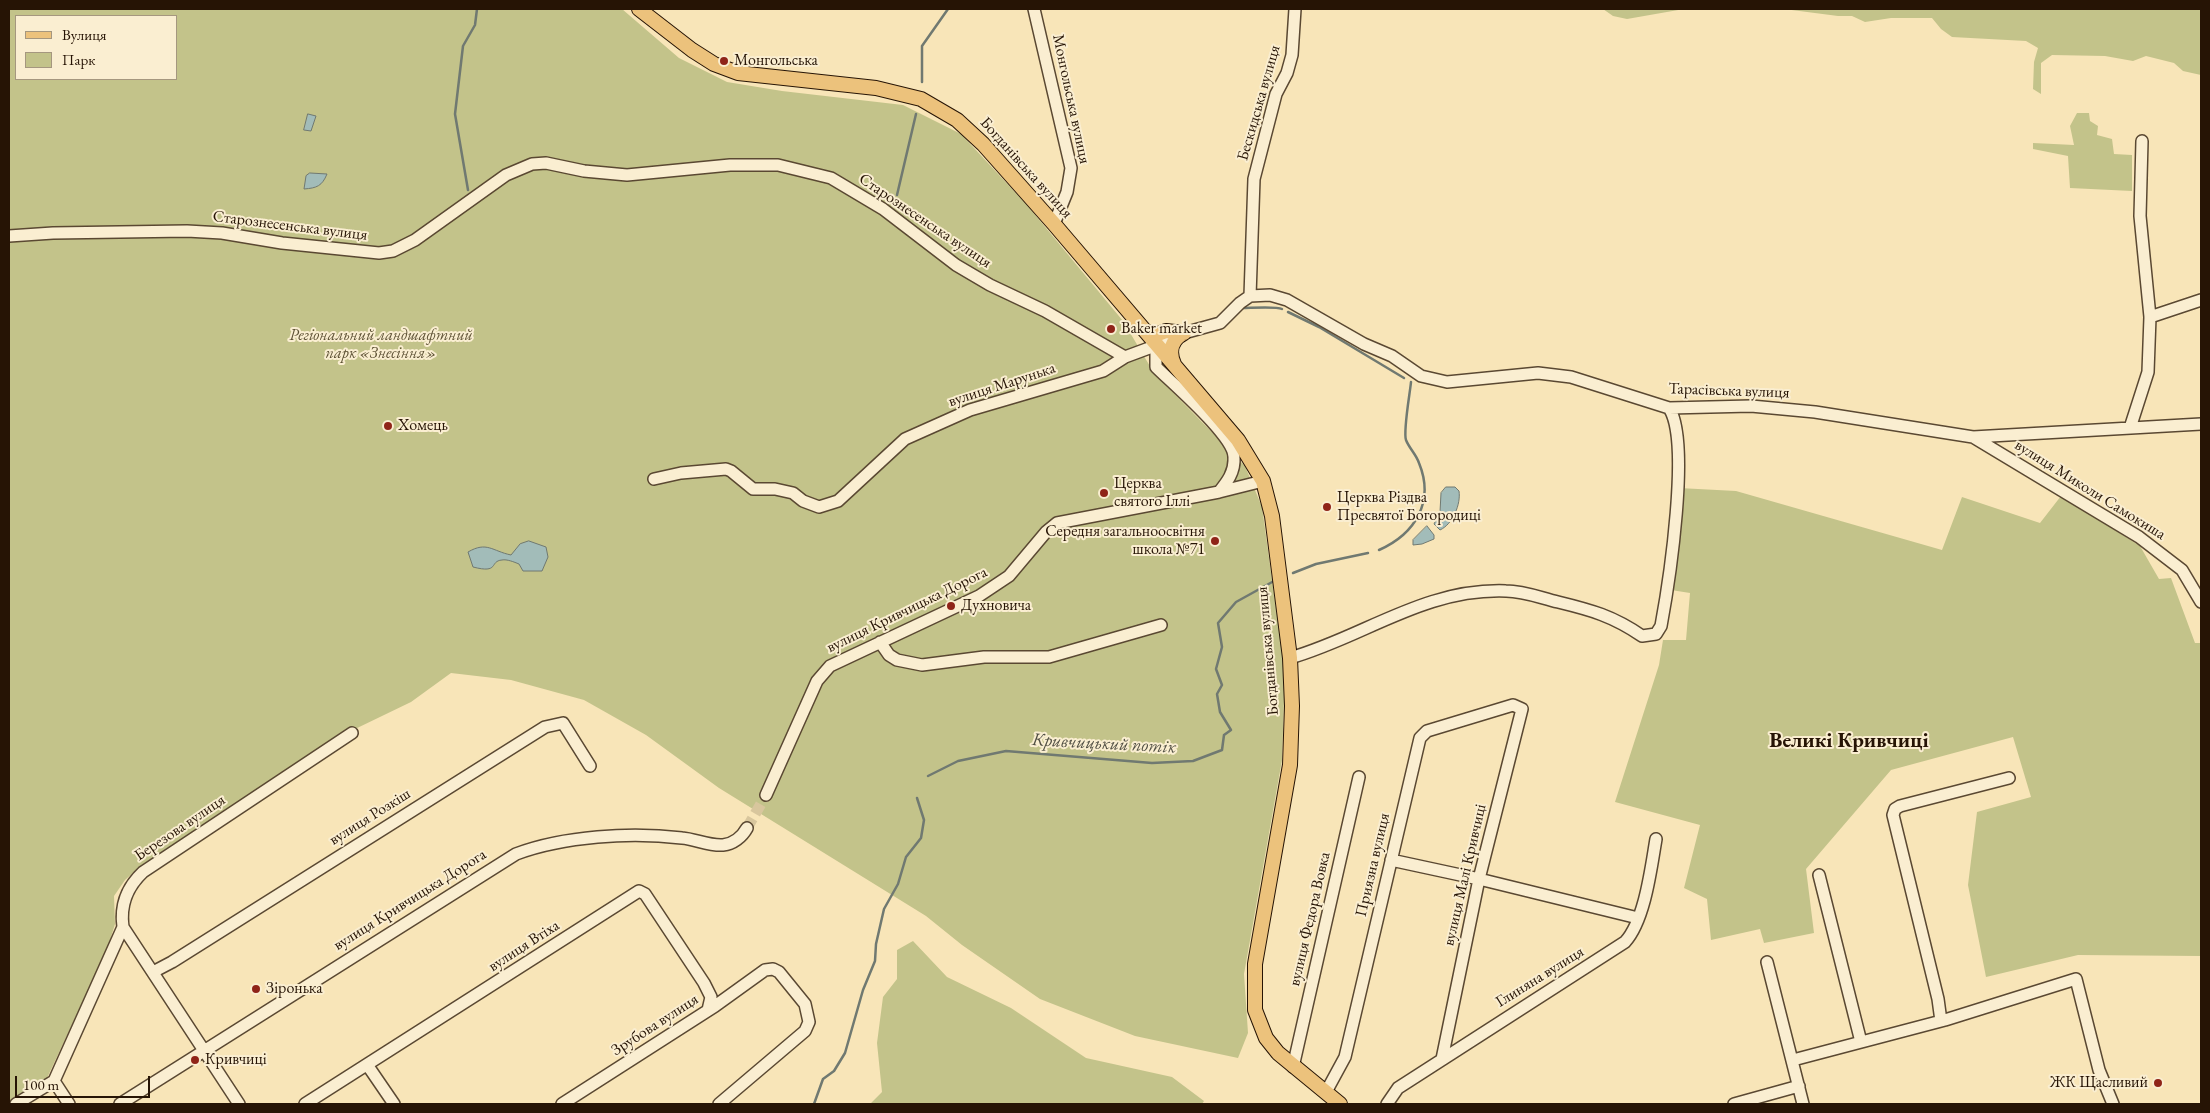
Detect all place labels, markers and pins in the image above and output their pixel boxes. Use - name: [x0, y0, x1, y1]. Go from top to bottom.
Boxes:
- place label: Монгольська: [734, 51, 818, 71]
- marker: Монгольська: [718, 55, 730, 67]
- place label: Baker market: [1121, 319, 1202, 339]
- marker: Baker market: [1105, 323, 1117, 335]
- place label: Хомець: [398, 416, 448, 436]
- marker: Хомець: [382, 420, 394, 432]
- place label: Церква святого Іллі: [1114, 474, 1190, 512]
- marker: Церква святого Іллі: [1098, 487, 1110, 499]
- place label: Церква Різдва Пресвятої Богородиці: [1337, 488, 1481, 526]
- marker: Церква Різдва Пресвятої Богородиці: [1321, 501, 1333, 513]
- place label: Середня загальноосвітня школа №71: [1045, 522, 1205, 560]
- marker: Середня загальноосвітня школа №71: [1209, 535, 1221, 547]
- place label: Духновича: [961, 596, 1031, 616]
- marker: Духновича: [945, 600, 957, 612]
- place label: Зіронька: [266, 979, 323, 999]
- marker: Зіронька: [250, 983, 262, 995]
- place label: Кривчиці: [205, 1050, 267, 1070]
- marker: Кривчиці: [189, 1054, 201, 1066]
- place label: ЖК Щасливий: [2050, 1073, 2148, 1093]
- marker: ЖК Щасливий: [2152, 1077, 2164, 1089]

